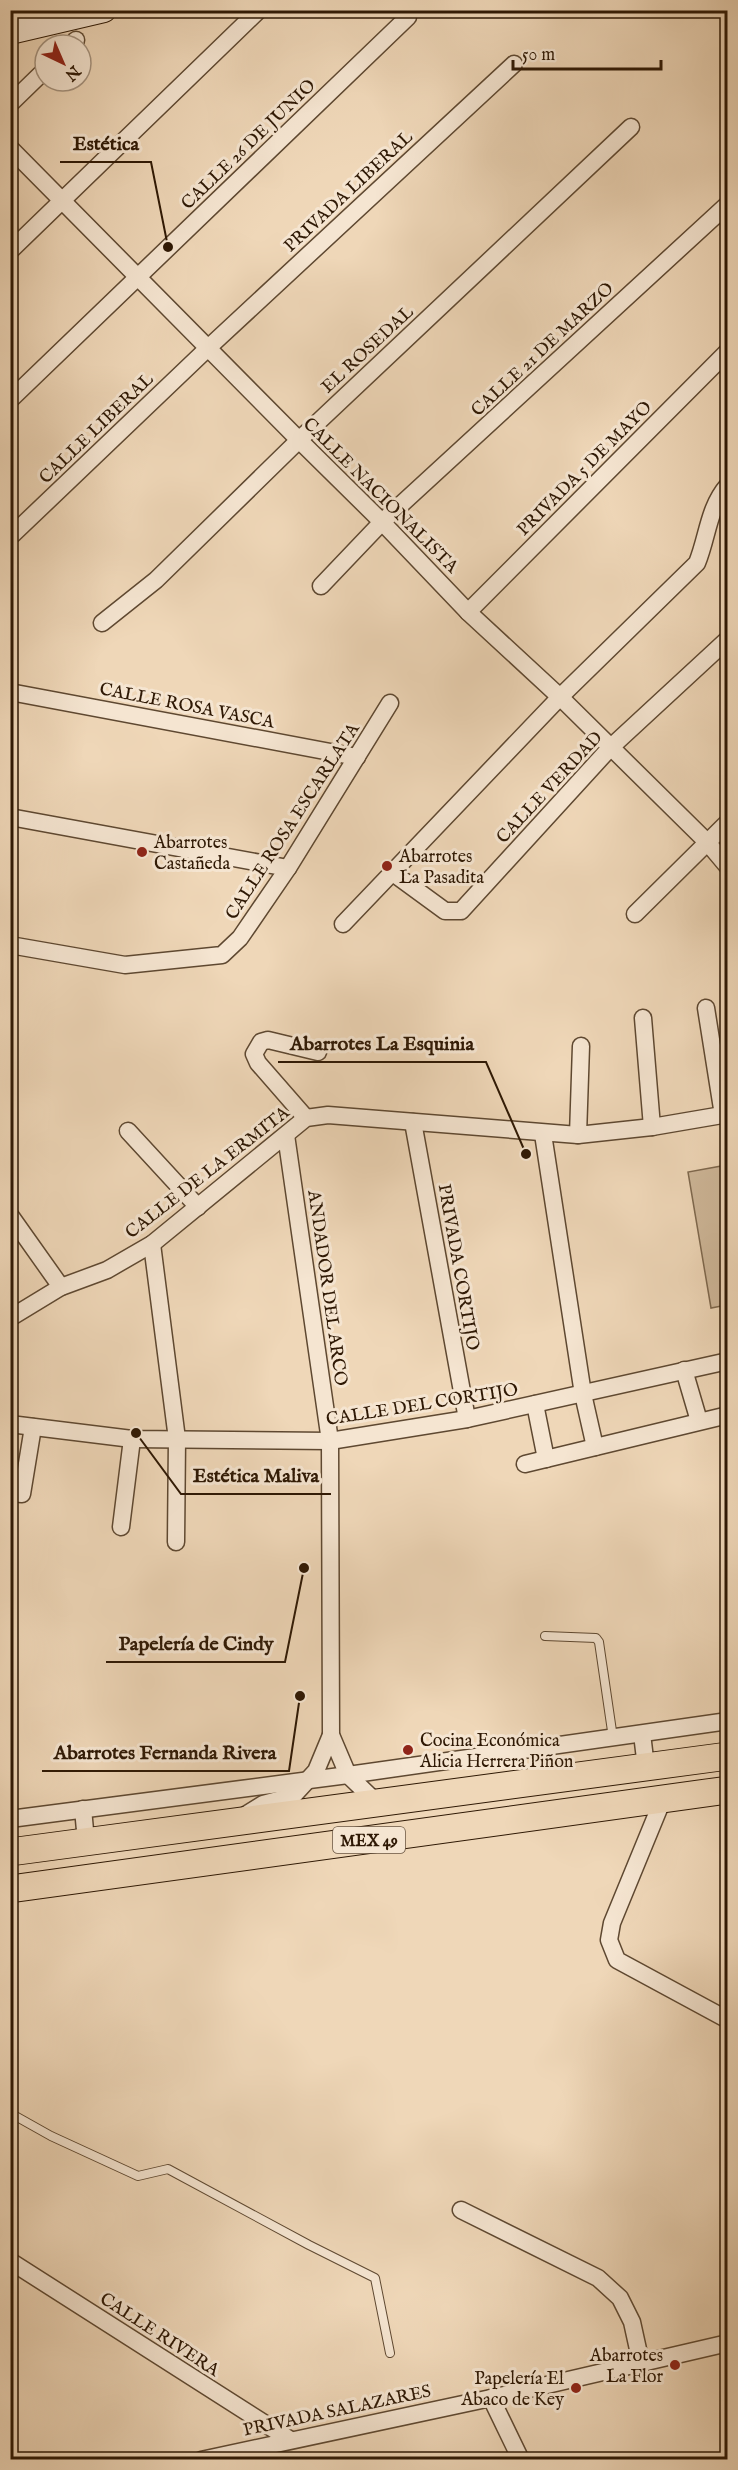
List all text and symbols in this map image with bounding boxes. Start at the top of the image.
north arrow [33,33,93,93]
scale bar [513,33,662,71]
text: 50 m [522,44,555,67]
text: N [60,60,85,84]
street label: CALLE 26 DE JUNIO [177,75,321,215]
callout: Estética [60,124,151,162]
street label: PRIVADA LIBERAL [280,126,419,258]
text: Estética [73,132,140,157]
street label: CALLE 21 DE MARZO [467,278,619,422]
street label: EL ROSEDAL [317,301,419,399]
street label: CALLE LIBERAL [35,368,159,490]
street label: PRIVADA 5 DE MAYO [513,397,658,542]
street label: CALLE NACIONALISTA [297,413,463,579]
street label: CALLE ROSA VASCA [97,678,277,735]
street label: CALLE ROSA ESCARLATA [221,718,366,925]
street label: CALLE VERDAD [492,727,608,849]
place label: Abarrotes Castañeda [153,832,230,876]
marker: Abarrotes Castañeda [135,845,149,859]
place label: Abarrotes La Pasadita [398,846,484,890]
marker: Abarrotes La Pasadita [380,859,394,873]
callout: Abarrotes La Esquinia [278,1024,486,1062]
text: Abarrotes La Esquinia [289,1032,474,1057]
street label: CALLE DE LA ERMITA [121,1101,295,1244]
street label: PRIVADA CORTIJO [432,1182,484,1352]
street label: ANDADOR DEL ARCO [301,1188,352,1388]
street label: CALLE DEL CORTIJO [325,1379,520,1432]
callout: Estética Maliva [181,1456,331,1494]
text: Estética Maliva [193,1464,319,1489]
callout: Papelería de Cindy [106,1624,285,1662]
text: Papelería de Cindy [118,1632,275,1657]
place label: Cocina Económica Alicia Herrera Piñon [419,1730,574,1774]
callout: Abarrotes Fernanda Rivera [42,1733,289,1771]
text: Abarrotes Fernanda Rivera [53,1741,277,1766]
marker: Cocina Económica Alicia Herrera Piñon [401,1743,415,1757]
road number: MEX 49 [333,1827,405,1853]
street label: CALLE RIVERA [95,2288,224,2383]
place label: Abarrotes La Flor [589,2345,663,2389]
marker: Abarrotes La Flor [668,2358,682,2372]
place label: Papelería El Abaco de Key [460,2368,564,2412]
street label: PRIVADA SALAZARES [241,2380,433,2443]
marker: Papelería El Abaco de Key [569,2381,583,2395]

